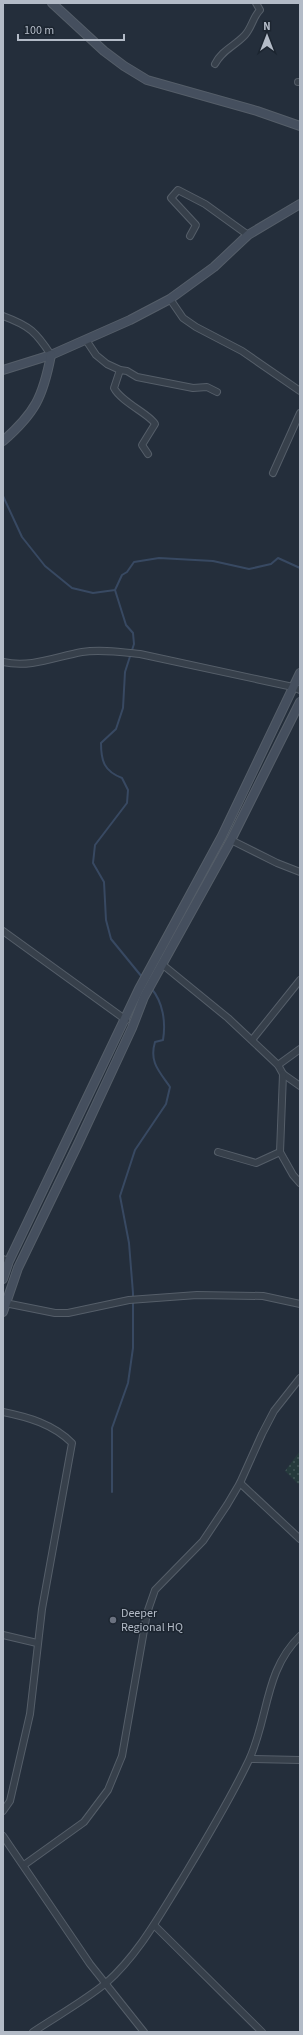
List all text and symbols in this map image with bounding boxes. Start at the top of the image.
scale bar [18,16,124,42]
north arrow [247,16,287,56]
text: N [263,19,271,34]
text: 100 m [24,22,54,39]
place label: Deeper Regional HQ [121,1605,183,1636]
marker: Deeper Regional HQ [108,1615,118,1625]

